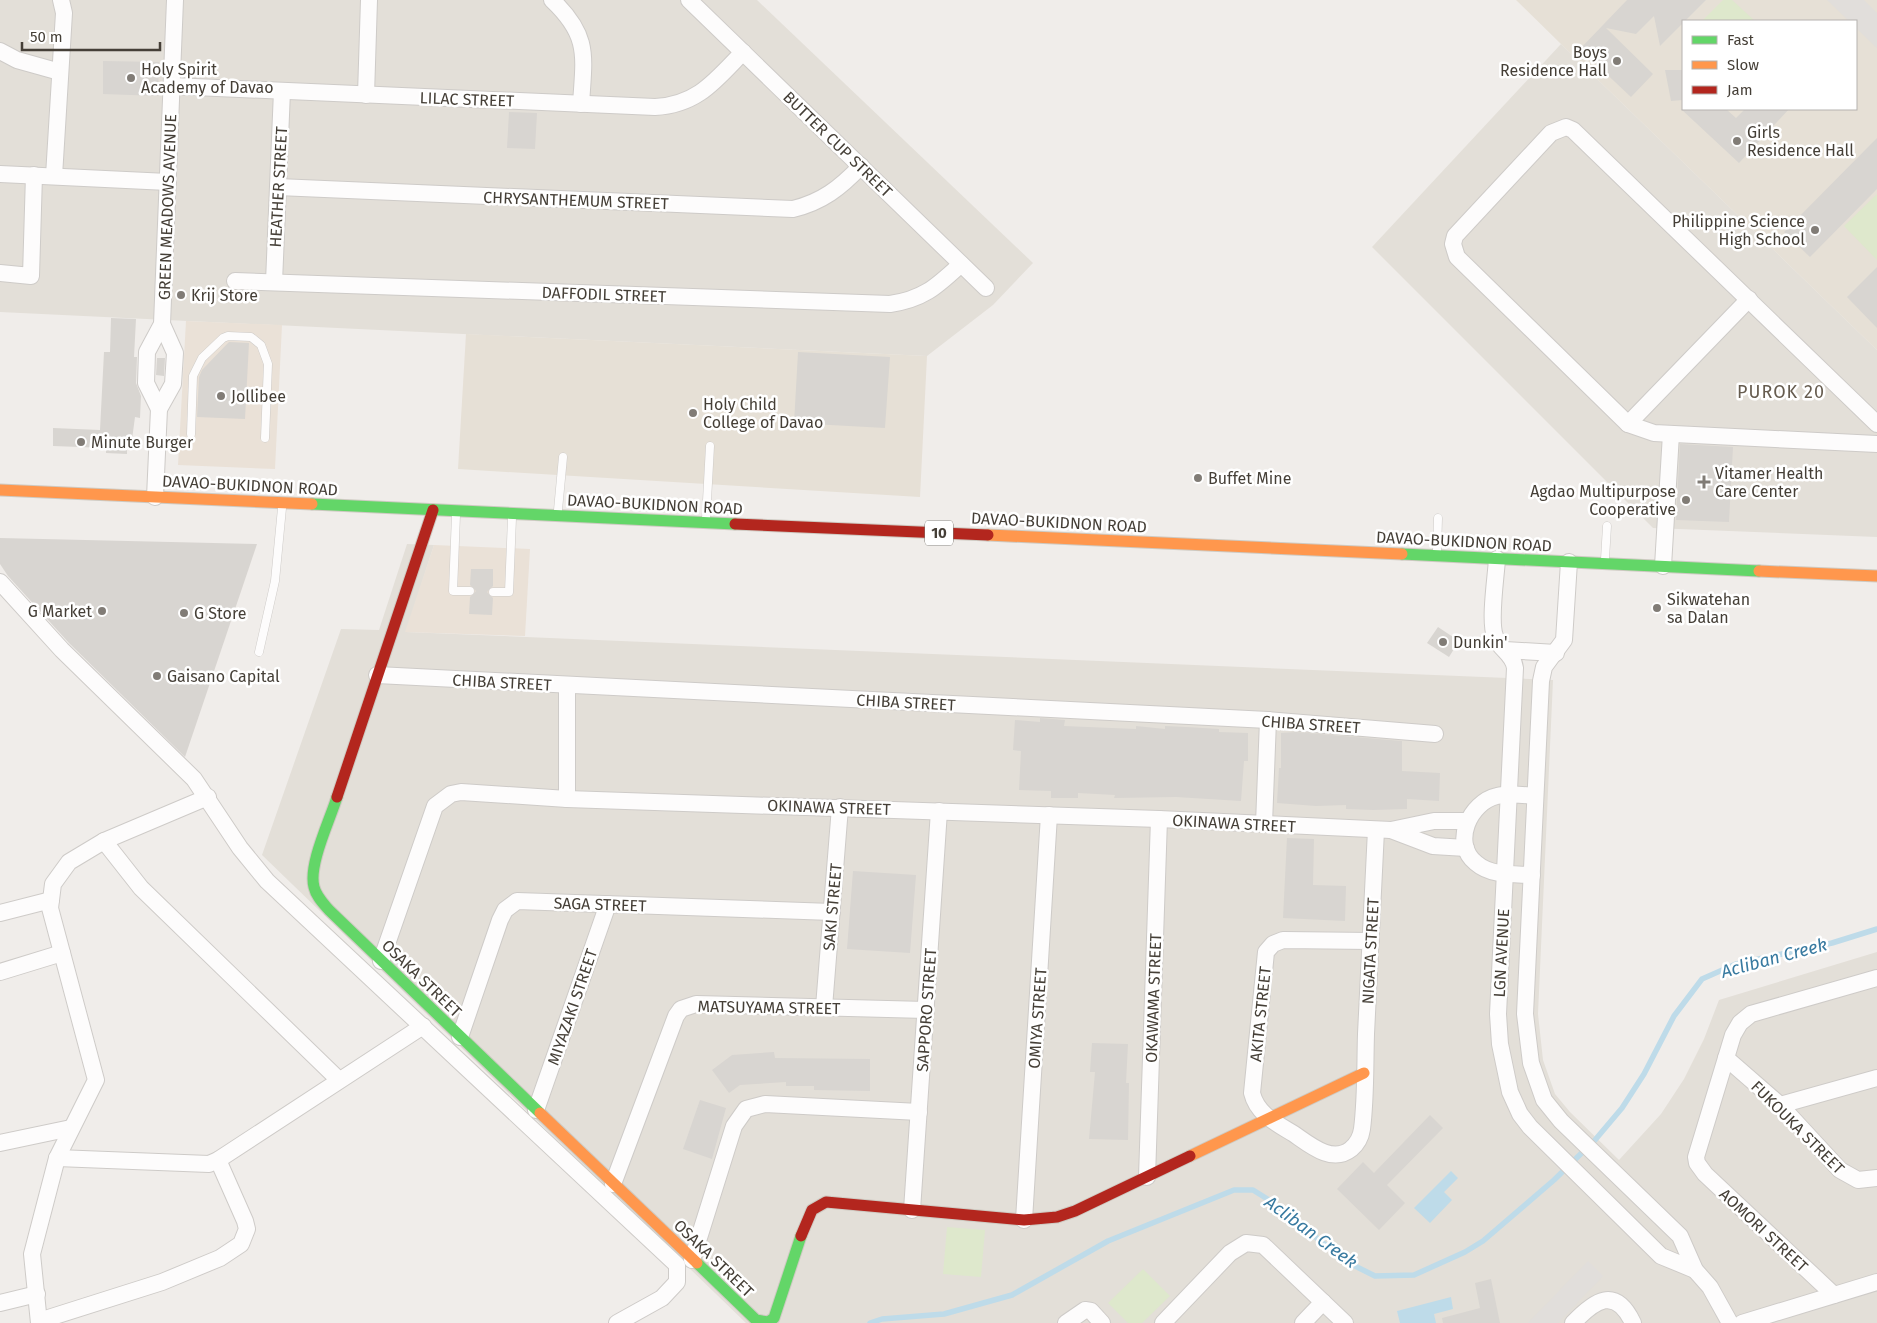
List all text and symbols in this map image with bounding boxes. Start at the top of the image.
scale bar [22,20,160,52]
legend [1682,20,1857,110]
text: 50 m [30,28,63,46]
text: Fast [1727,31,1754,49]
place label: Boys Residence Hall [1500,43,1607,80]
marker: Boys Residence Hall [1611,55,1623,67]
text: Slow [1727,56,1759,74]
place label: Holy Spirit Academy of Davao [141,60,274,97]
marker: Holy Spirit Academy of Davao [125,72,137,84]
text: Jam [1727,81,1753,99]
street label: LILAC STREET [419,88,515,111]
street label: BUTTER CUP STREET [779,88,897,202]
street label: GREEN MEADOWS AVENUE [155,114,180,300]
place label: Girls Residence Hall [1747,123,1854,160]
street label: HEATHER STREET [266,125,291,248]
marker: Girls Residence Hall [1731,135,1743,147]
street label: CHRYSANTHEMUM STREET [483,188,670,213]
place label: Philippine Science High School [1672,212,1805,249]
marker: Philippine Science High School [1809,224,1821,236]
street label: DAFFODIL STREET [541,283,667,306]
place label: Krij Store [191,286,258,305]
marker: Krij Store [175,289,187,301]
district label: PUROK 20 [1737,381,1825,403]
place label: Jollibee [231,387,286,406]
marker: Jollibee [215,390,227,402]
place label: Holy Child College of Davao [703,395,823,432]
marker: Holy Child College of Davao [687,407,699,419]
place label: Minute Burger [91,433,194,452]
marker: Minute Burger [75,436,87,448]
place label: Vitamer Health Care Center [1715,464,1823,501]
place label: Buffet Mine [1208,469,1291,488]
street label: DAVAO-BUKIDNON ROAD [162,471,338,500]
marker: Buffet Mine [1192,472,1204,484]
marker: Vitamer Health Care Center [1697,475,1711,489]
place label: Agdao Multipurpose Cooperative [1530,482,1676,519]
street label: DAVAO-BUKIDNON ROAD [567,490,743,519]
marker: Agdao Multipurpose Cooperative [1680,494,1692,506]
street label: DAVAO-BUKIDNON ROAD [971,508,1147,537]
road number: 10 [925,520,953,546]
street label: DAVAO-BUKIDNON ROAD [1376,527,1552,556]
place label: Sikwatehan sa Dalan [1667,590,1750,627]
place label: G Market [28,602,92,621]
marker: Sikwatehan sa Dalan [1651,602,1663,614]
place label: G Store [194,604,246,623]
marker: G Market [96,605,108,617]
marker: G Store [178,607,190,619]
place label: Dunkin' [1453,633,1507,652]
marker: Dunkin' [1437,636,1449,648]
place label: Gaisano Capital [167,667,280,686]
marker: Gaisano Capital [151,670,163,682]
street label: CHIBA STREET [452,670,553,695]
street label: CHIBA STREET [856,690,957,715]
street label: CHIBA STREET [1261,712,1362,737]
street label: OKINAWA STREET [767,796,892,819]
street label: OKINAWA STREET [1172,811,1297,836]
street label: SAKI STREET [819,862,846,952]
street label: SAGA STREET [553,893,647,916]
street label: NIGATA STREET [1358,897,1383,1005]
street label: LGN AVENUE [1490,908,1513,998]
street label: OKAWAMA STREET [1142,932,1165,1063]
water label: Acliban Creek [1718,933,1830,983]
street label: OSAKA STREET [378,936,466,1022]
street label: MIYAZAKI STREET [544,946,602,1068]
street label: SAPPORO STREET [913,947,940,1073]
street label: AKITA STREET [1246,965,1275,1063]
street label: OMIYA STREET [1024,966,1051,1069]
street label: MATSUYAMA STREET [697,997,841,1018]
street label: FUKOUKA STREET [1747,1077,1849,1178]
street label: AOMORI STREET [1716,1185,1812,1277]
water label: Acliban Creek [1260,1190,1362,1273]
street label: OSAKA STREET [670,1216,758,1302]

